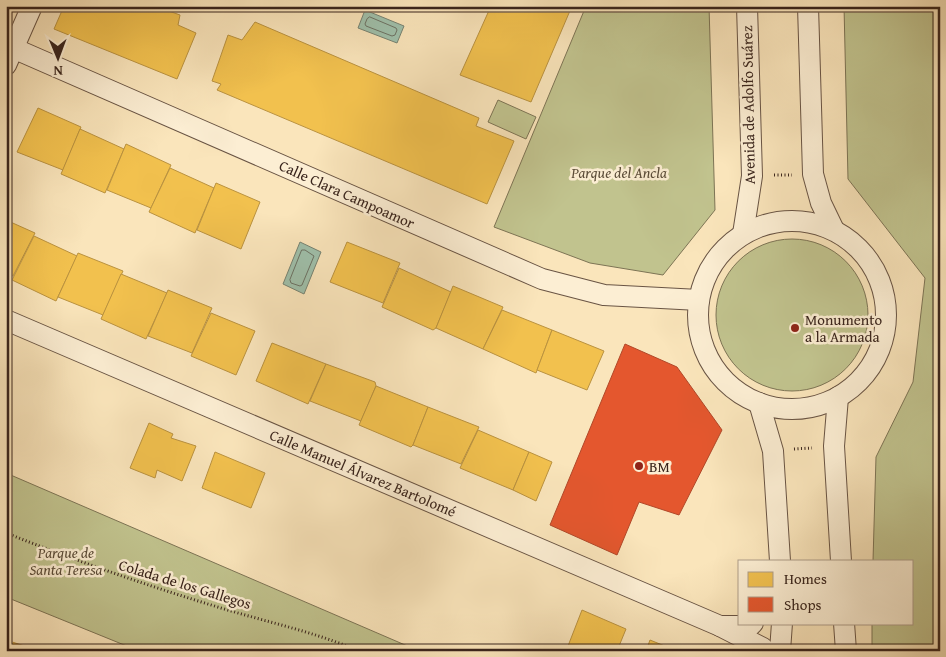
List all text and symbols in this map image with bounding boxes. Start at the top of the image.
street label: Avenida de Adolfo Suárez [736,25,760,185]
north arrow [32,32,82,82]
text: N [53,61,63,81]
street label: Calle Clara Campoamor [276,155,418,233]
park label: Parque del Ancla [570,162,667,183]
place label: Monumento a la Armada [805,309,882,347]
marker: Monumento a la Armada [789,322,801,334]
street label: Calle Manuel Álvarez Bartolomé [266,424,460,522]
place label: BM [649,456,670,477]
marker: BM [633,460,645,472]
park label: Parque de Santa Teresa [30,542,103,580]
street label: Colada de los Gallegos [116,554,254,614]
legend [738,560,914,624]
text: Homes [784,568,827,589]
text: Shops [784,594,821,615]

